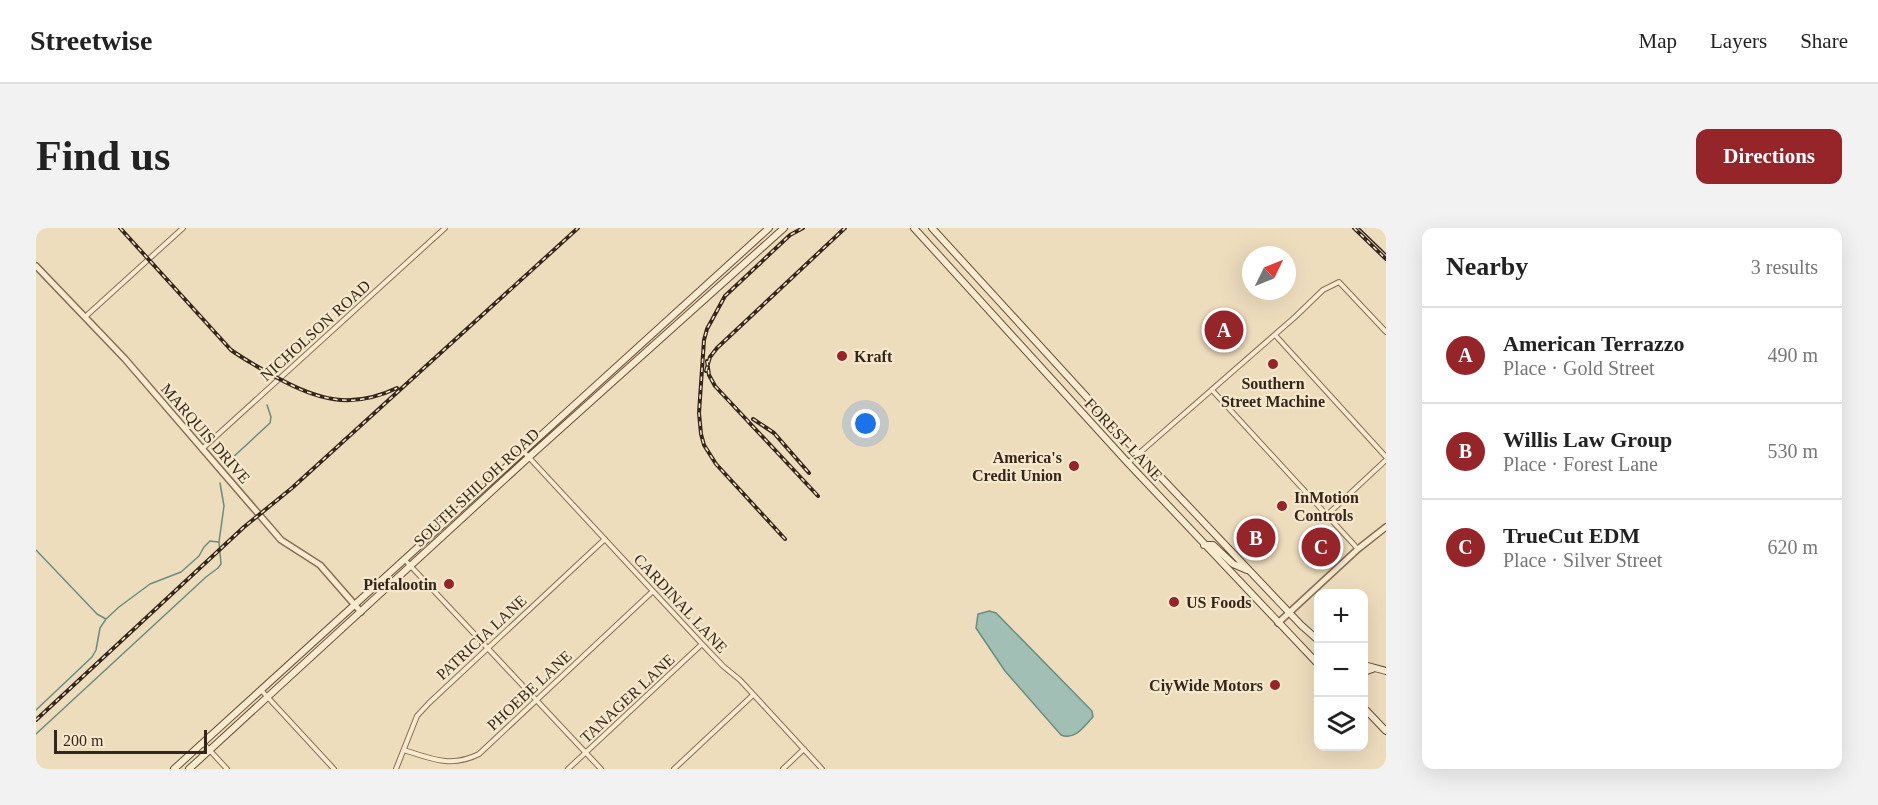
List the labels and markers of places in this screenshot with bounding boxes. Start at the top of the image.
pin: A [1204,308,1244,352]
place label: Kraft [854,348,893,365]
marker: Kraft [835,349,849,363]
marker: Southern Street Machine [1266,357,1280,371]
place label: Southern Street Machine [1221,375,1325,410]
place label: America's Credit Union [972,449,1062,484]
marker: America's Credit Union [1067,459,1081,473]
place label: InMotion Controls [1294,489,1359,524]
marker: InMotion Controls [1275,499,1289,513]
pin: B [1236,516,1276,560]
pin: C [1302,524,1340,570]
place label: Piefalootin [363,576,437,593]
marker: Piefalootin [442,577,456,591]
place label: US Foods [1186,594,1251,611]
marker: US Foods [1167,595,1181,609]
place label: CiyWide Motors [1149,677,1263,695]
marker: CiyWide Motors [1268,678,1282,692]

